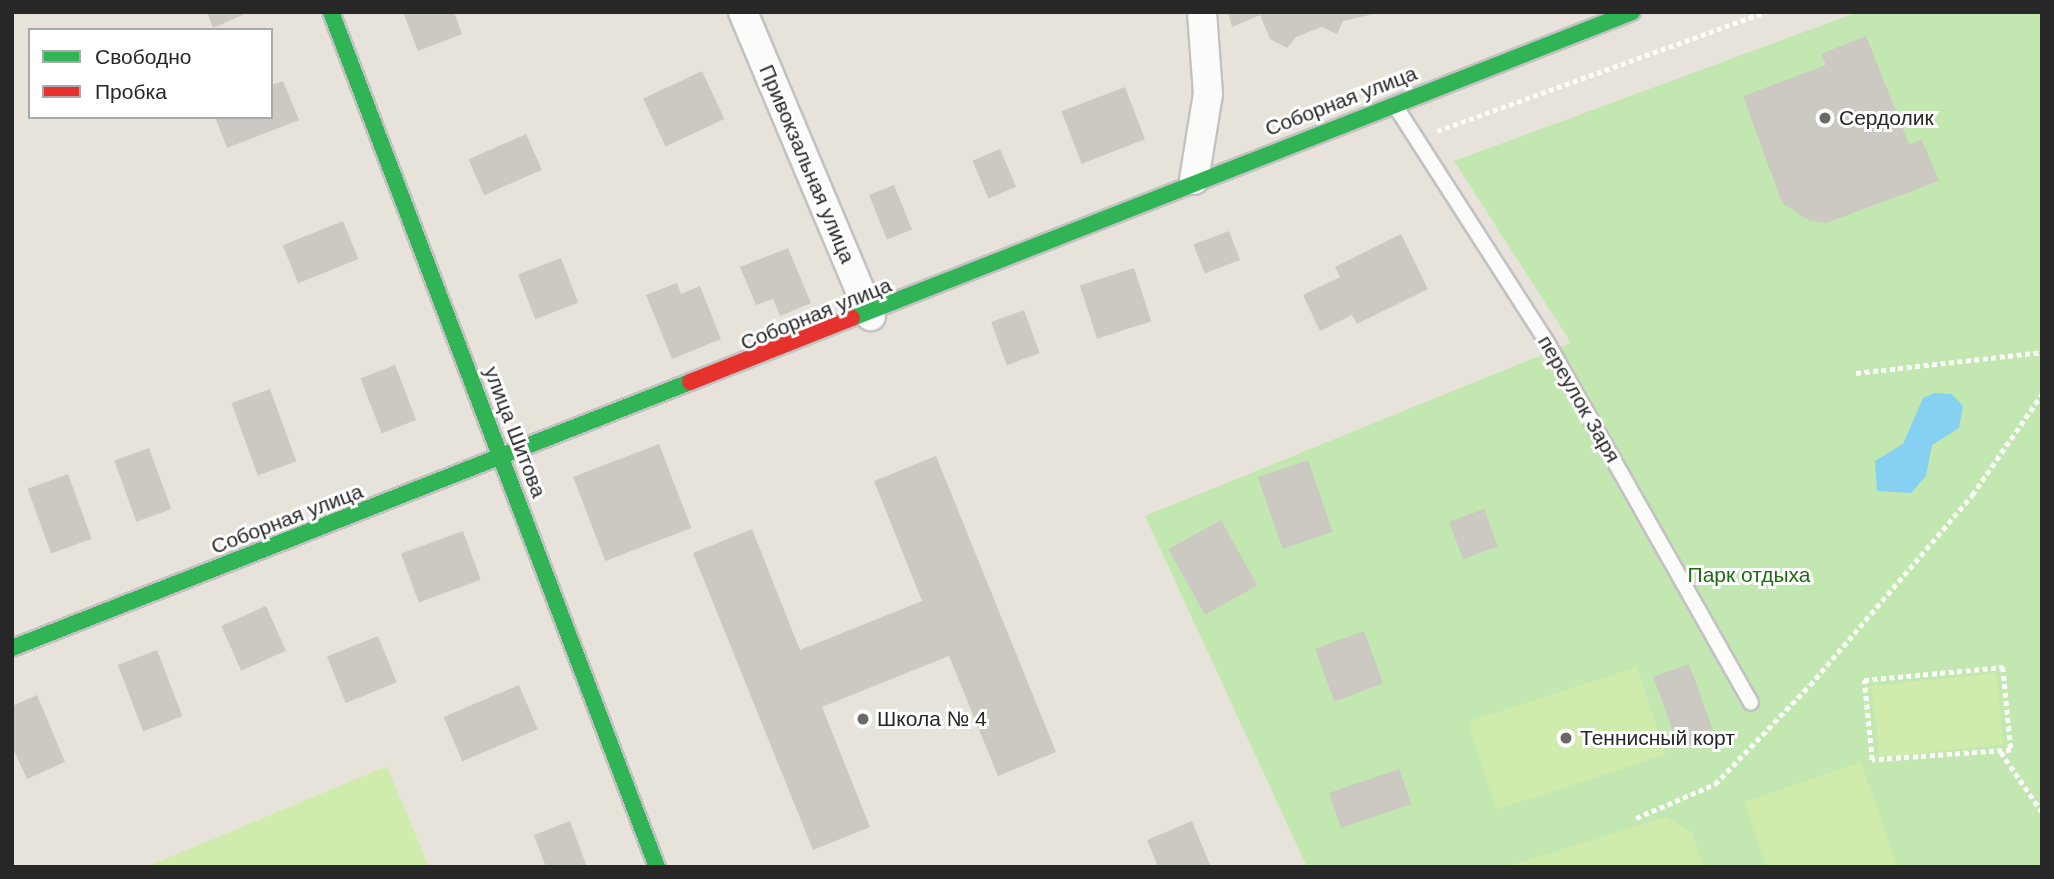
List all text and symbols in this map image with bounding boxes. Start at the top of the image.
legend [28,28,273,119]
text: Свободно [95,45,192,68]
street label: Соборная улица [1262,60,1420,142]
street label: Привокзальная улица [754,61,860,267]
text: Пробка [95,80,167,103]
place label: Сердолик [1839,105,1934,131]
marker: Сердолик [1817,110,1833,126]
street label: Соборная улица [737,272,895,356]
street label: переулок Заря [1532,331,1626,467]
street label: улица Шитова [478,363,552,501]
street label: Соборная улица [208,478,366,560]
park label: Парк отдыха [1688,562,1810,588]
place label: Школа № 4 [877,706,987,732]
marker: Школа № 4 [855,711,871,727]
place label: Теннисный корт [1580,725,1735,751]
marker: Теннисный корт [1558,730,1574,746]

